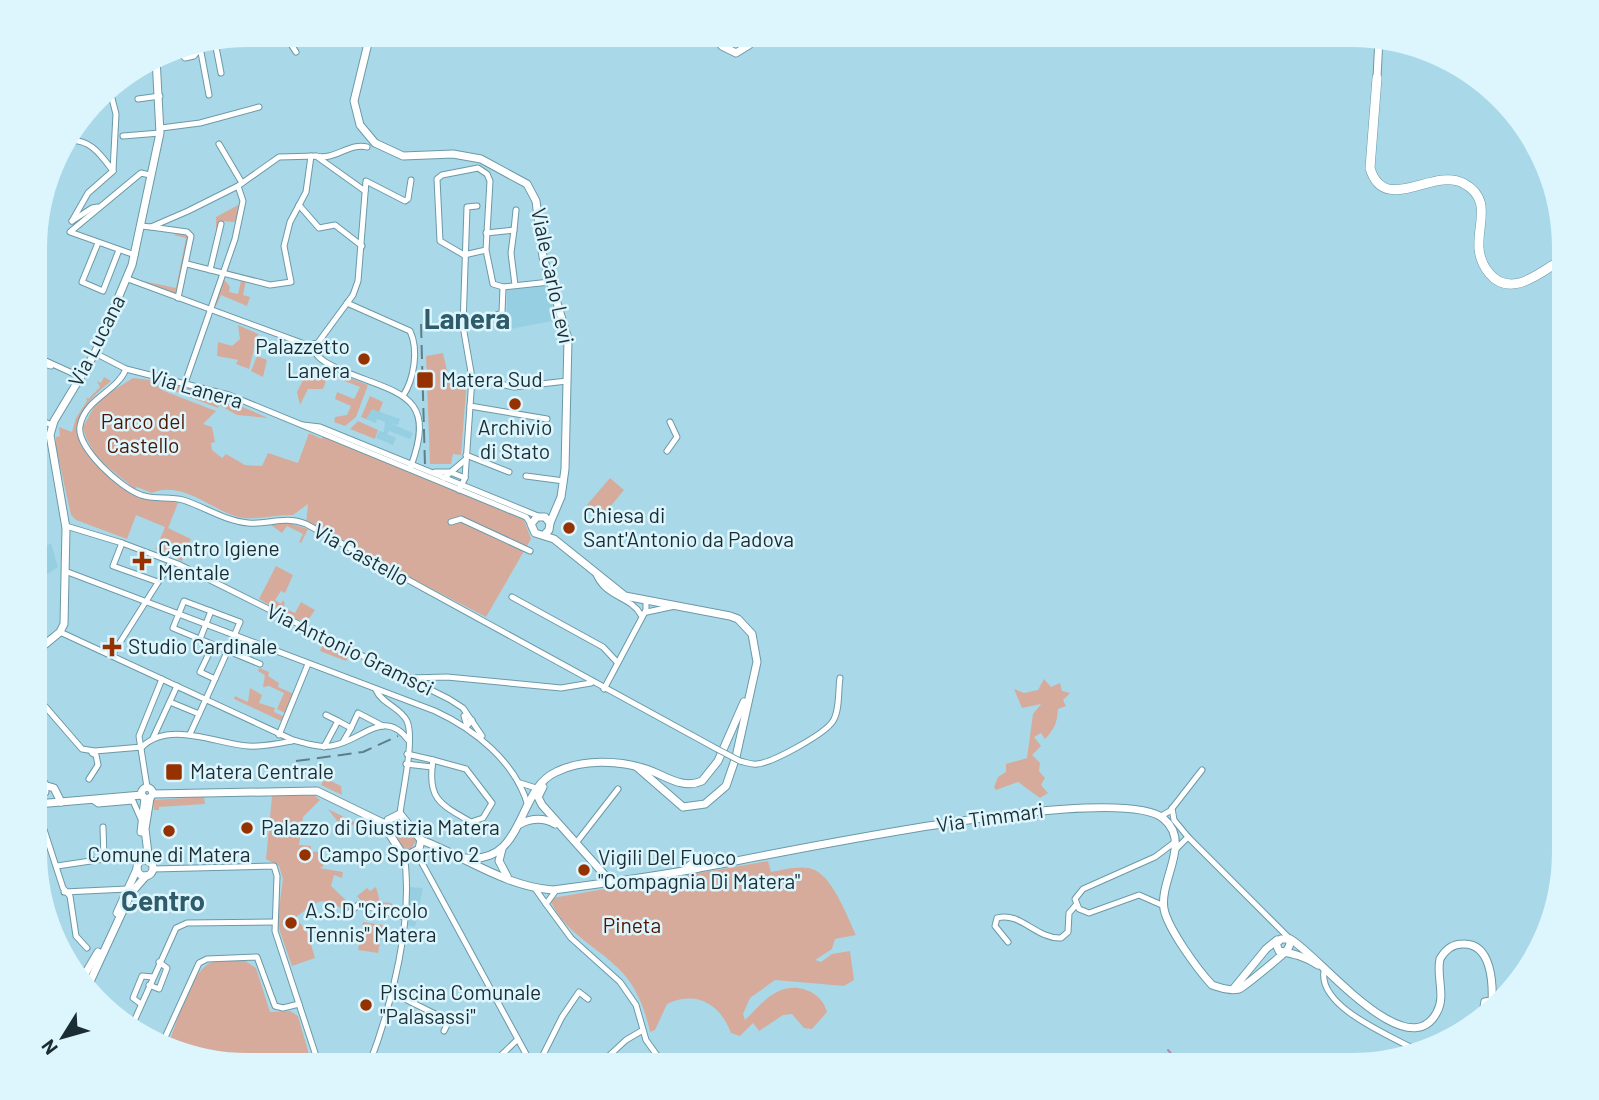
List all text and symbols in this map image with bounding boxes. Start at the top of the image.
street label: Viale Carlo Levi [527,205,580,346]
street label: Via Lucana [62,290,129,390]
district label: Lanera [424,301,510,335]
place label: Palazzetto Lanera [255,333,350,382]
marker: Palazzetto Lanera [356,351,372,367]
street label: Via Lanera [147,362,246,413]
place label: Matera Sud [441,366,543,391]
marker: Matera Sud [415,370,435,390]
marker: Archivio di Stato [507,396,523,412]
park label: Parco del Castello [101,408,185,457]
place label: Archivio di Stato [478,414,552,463]
place label: Chiesa di Sant'Antonio da Padova [583,502,794,551]
street label: Via Castello [309,517,414,590]
marker: Chiesa di Sant'Antonio da Padova [561,520,577,536]
place label: Centro Igiene Mentale [158,535,280,584]
marker: Centro Igiene Mentale [132,551,152,571]
street label: Via Antonio Gramsci [263,597,438,700]
place label: Studio Cardinale [128,633,277,658]
marker: Studio Cardinale [102,637,122,657]
place label: Matera Centrale [190,758,334,783]
marker: Matera Centrale [164,762,184,782]
street label: Via Timmari [935,797,1045,836]
place label: Palazzo di Giustizia Matera [261,814,500,839]
marker: Palazzo di Giustizia Matera [239,820,255,836]
marker: Comune di Matera [161,823,177,839]
place label: Comune di Matera [88,841,250,866]
place label: Campo Sportivo 2 [319,841,479,866]
place label: Vigili Del Fuoco "Compagnia Di Matera" [598,844,800,893]
marker: Campo Sportivo 2 [297,847,313,863]
marker: Vigili Del Fuoco "Compagnia Di Matera" [576,862,592,878]
district label: Centro [121,883,205,917]
place label: A.S.D "Circolo Tennis" Matera [305,897,436,946]
park label: Pineta [603,912,661,937]
marker: A.S.D "Circolo Tennis" Matera [283,915,299,931]
place label: Piscina Comunale "Palasassi" [380,979,541,1028]
marker: Piscina Comunale "Palasassi" [358,997,374,1013]
north arrow [28,1002,98,1072]
text: N [36,1036,62,1060]

